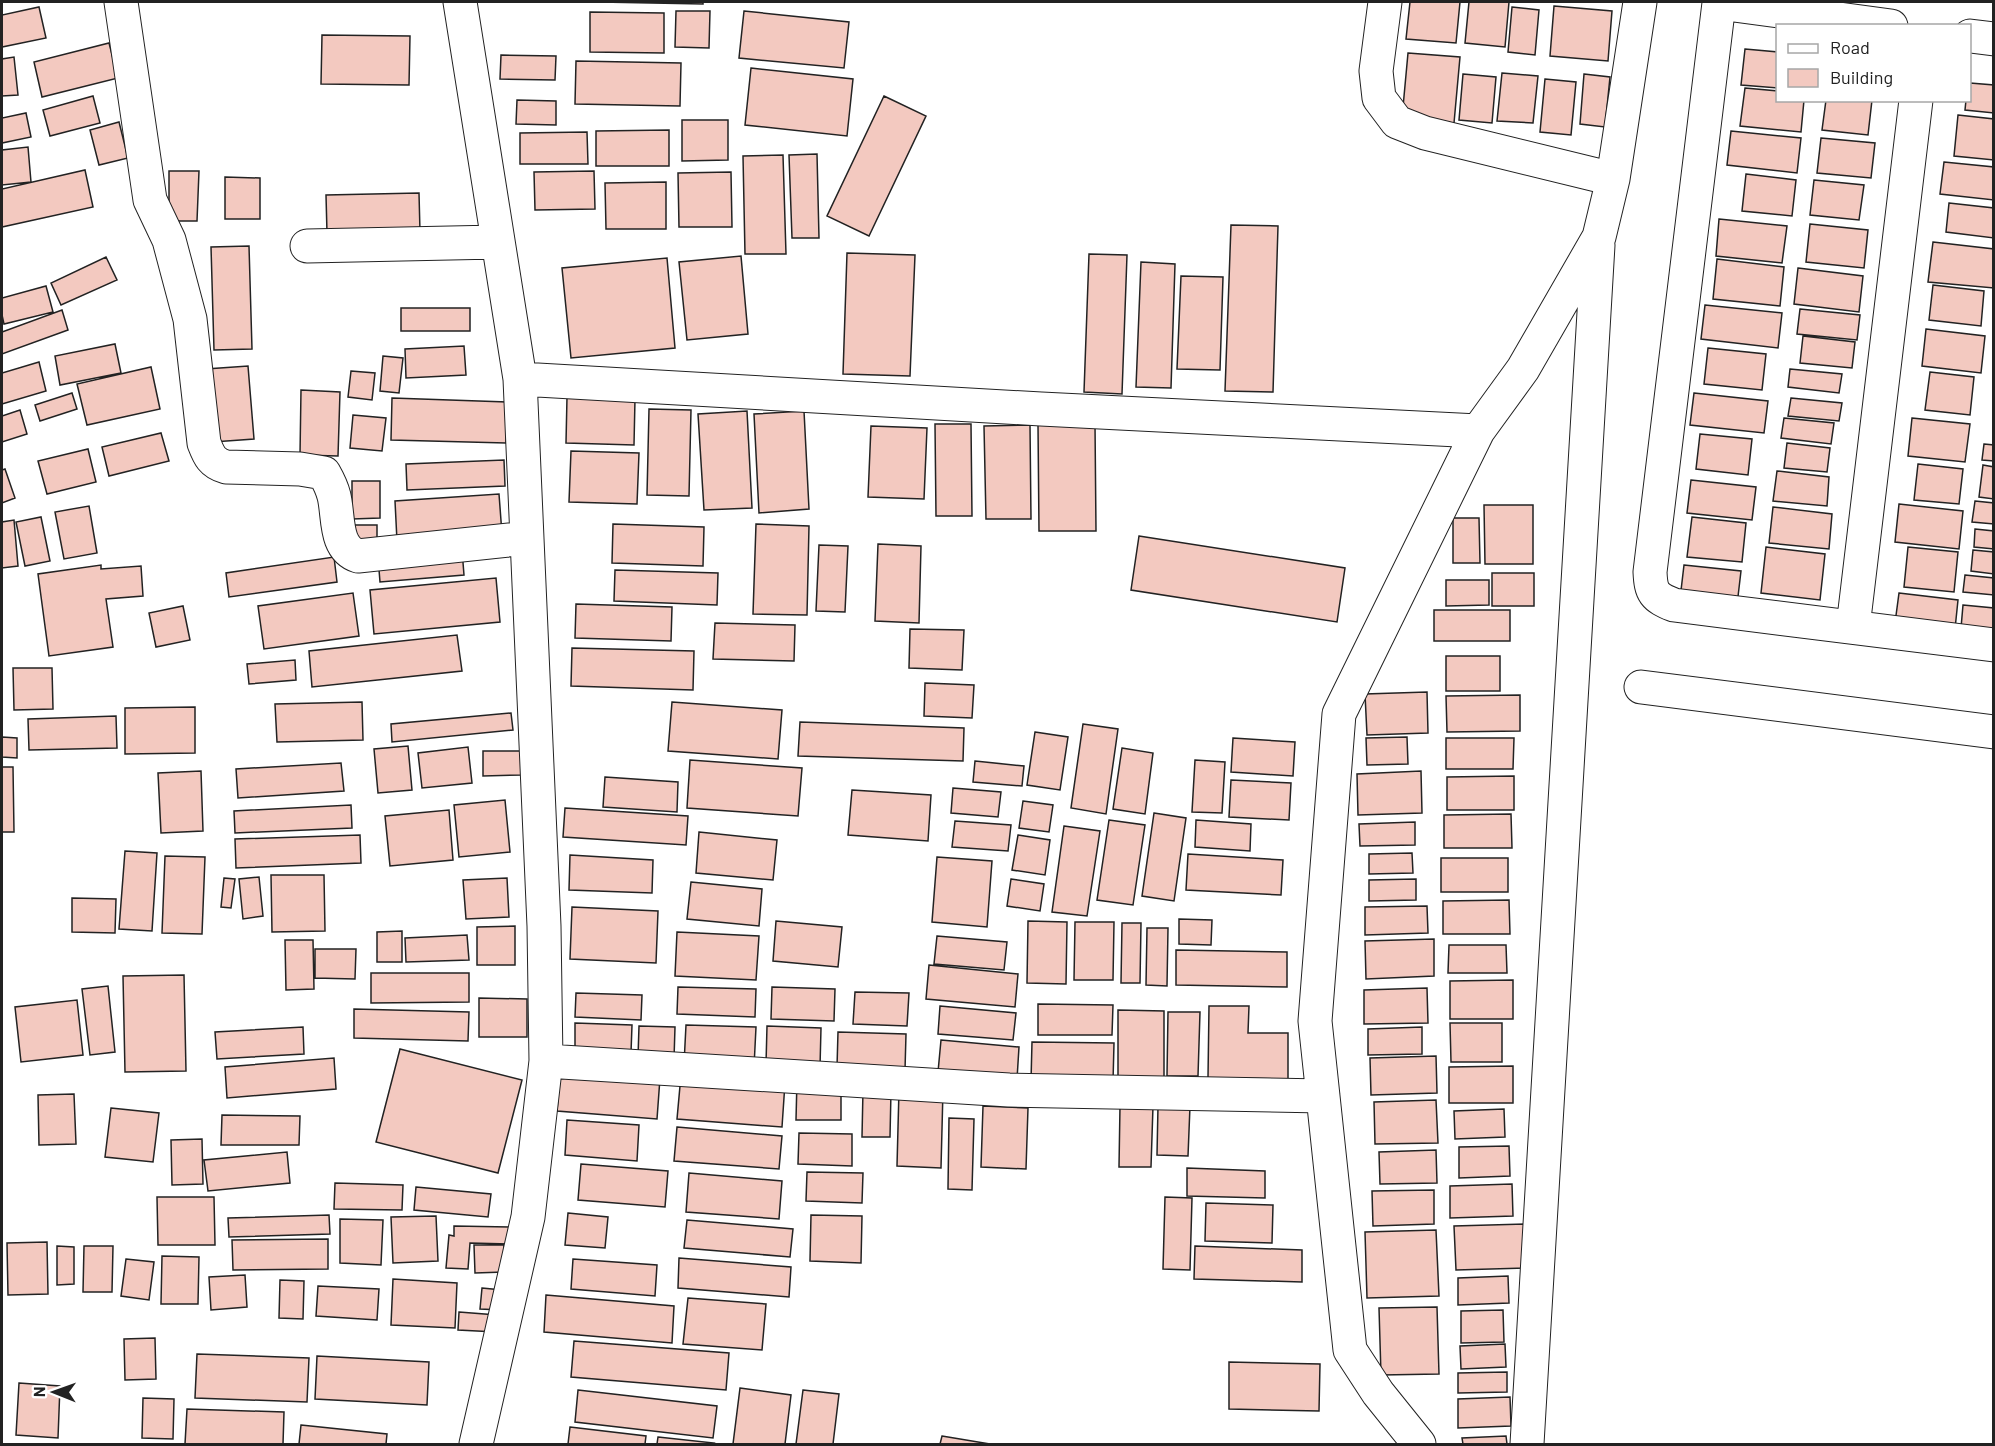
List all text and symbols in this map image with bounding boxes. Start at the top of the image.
legend [1776,24,1971,102]
text: Road [1830,36,1870,58]
text: Building [1830,66,1893,88]
north arrow [24,1362,84,1422]
text: N [29,1386,48,1397]

